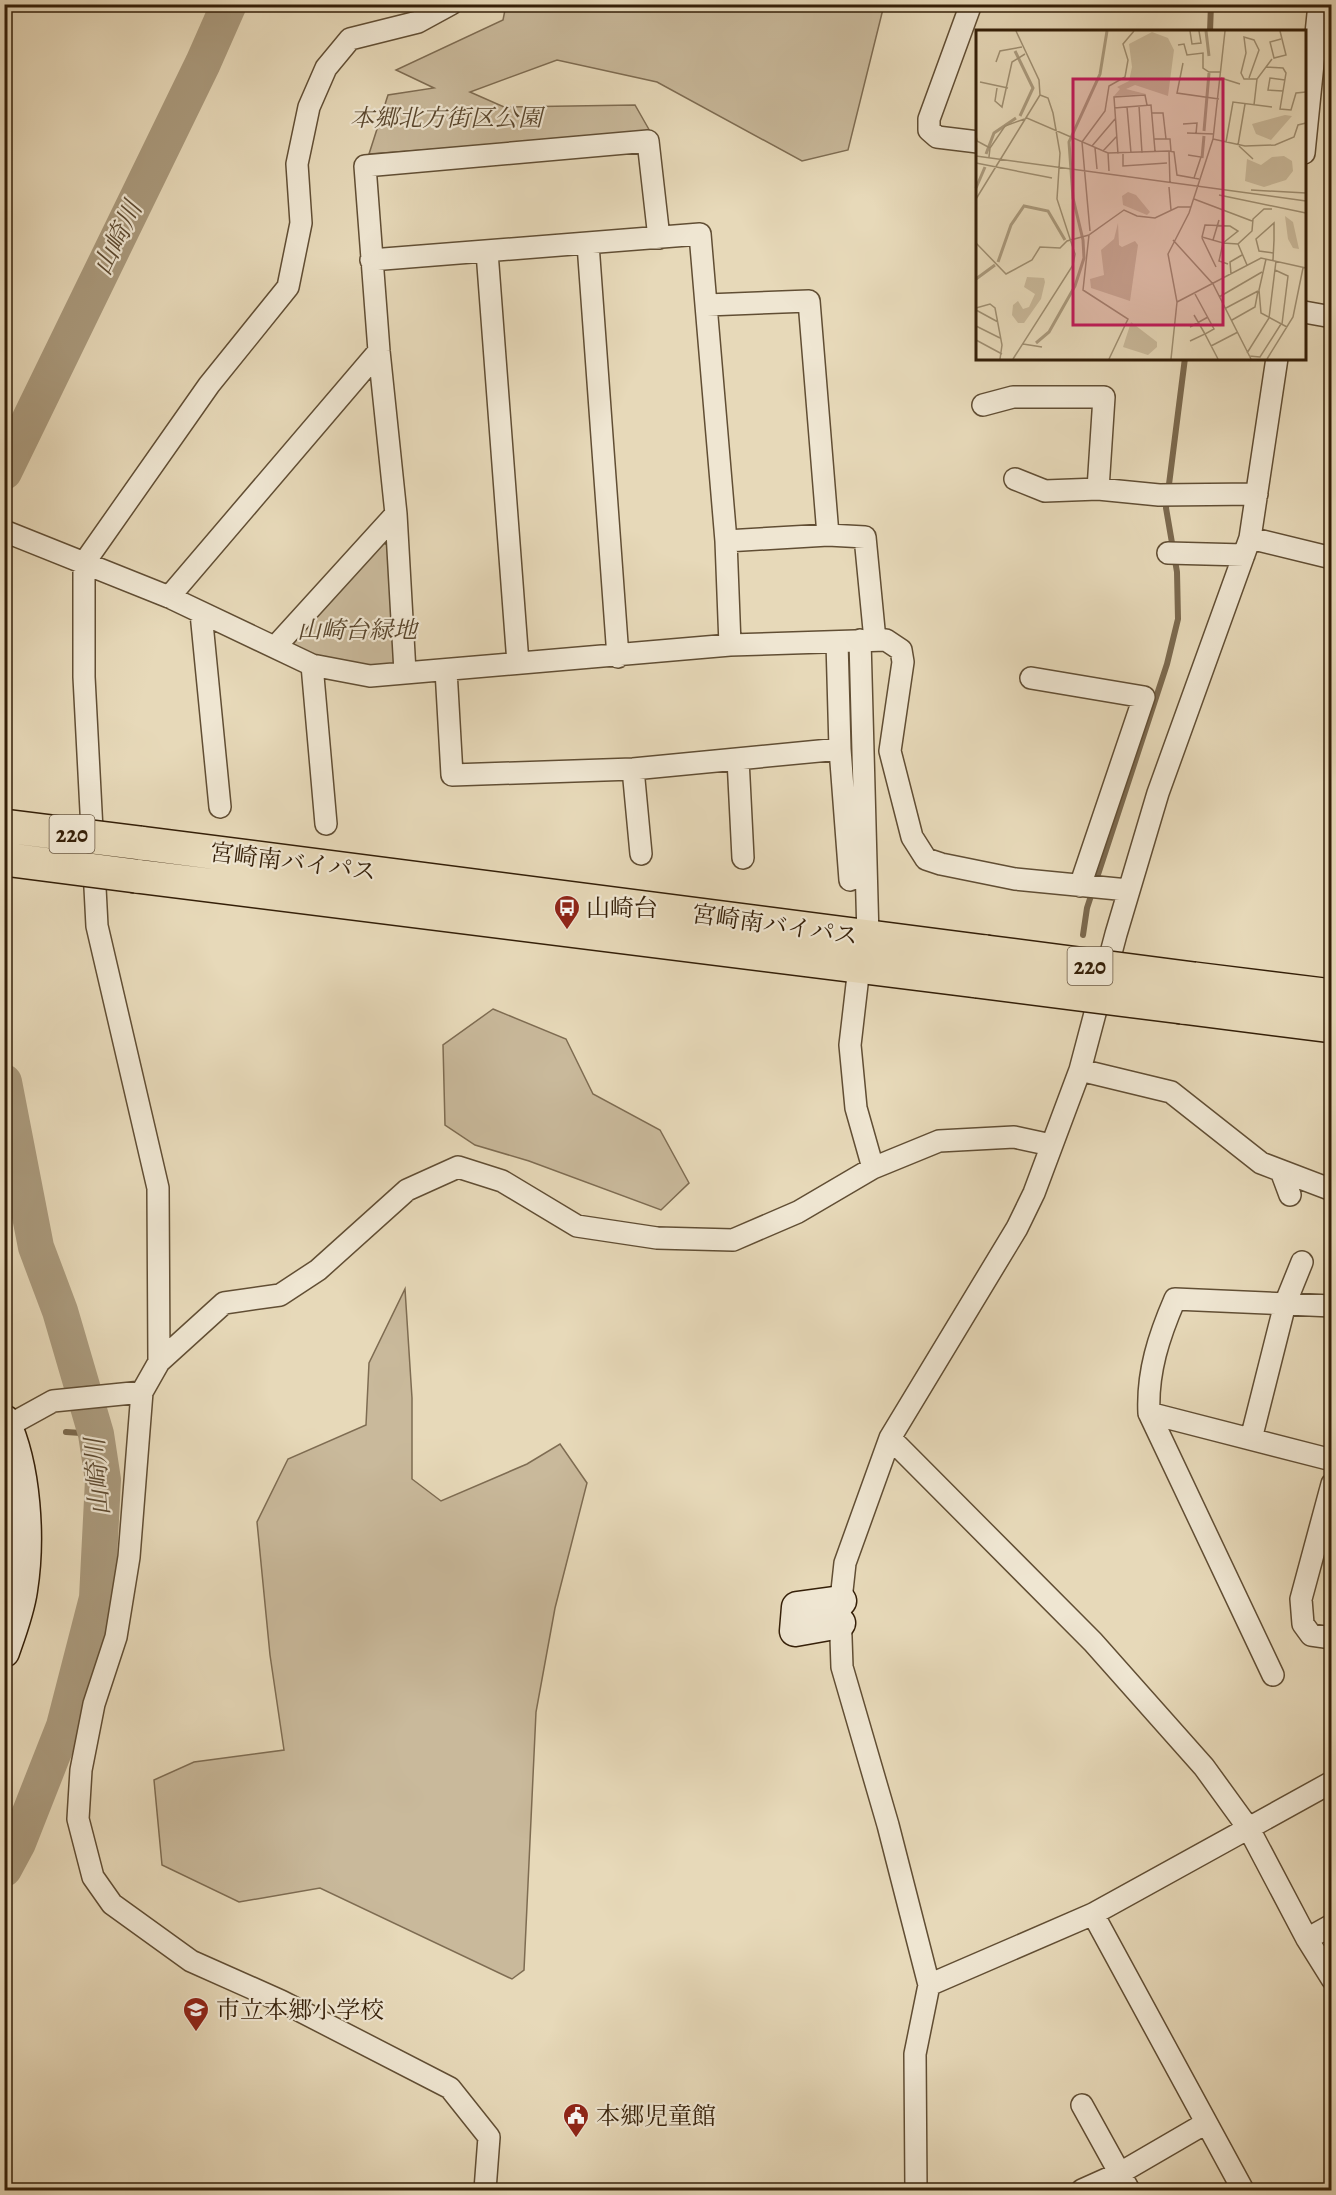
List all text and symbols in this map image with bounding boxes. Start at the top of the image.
inset map [976,30,1306,360]
park label: 本郷北方街区公園 [350,102,546,134]
water label: 山崎川 [85,193,152,281]
park label: 山崎台緑地 [297,614,420,646]
road number: 220 [50,815,94,853]
street label: 宮崎南バイパス [208,836,378,888]
place label: 山崎台 [586,892,658,924]
bus stop icon: 山崎台 [552,893,582,931]
street label: 宮崎南バイパス [690,897,860,953]
road number: 220 [1068,947,1112,985]
water label: 山崎川 [77,1434,118,1517]
place label: 市立本郷小学校 [216,1994,384,2026]
school or university icon: 市立本郷小学校 [181,1995,211,2033]
place label: 本郷児童館 [596,2100,716,2132]
public building icon: 本郷児童館 [561,2101,591,2139]

